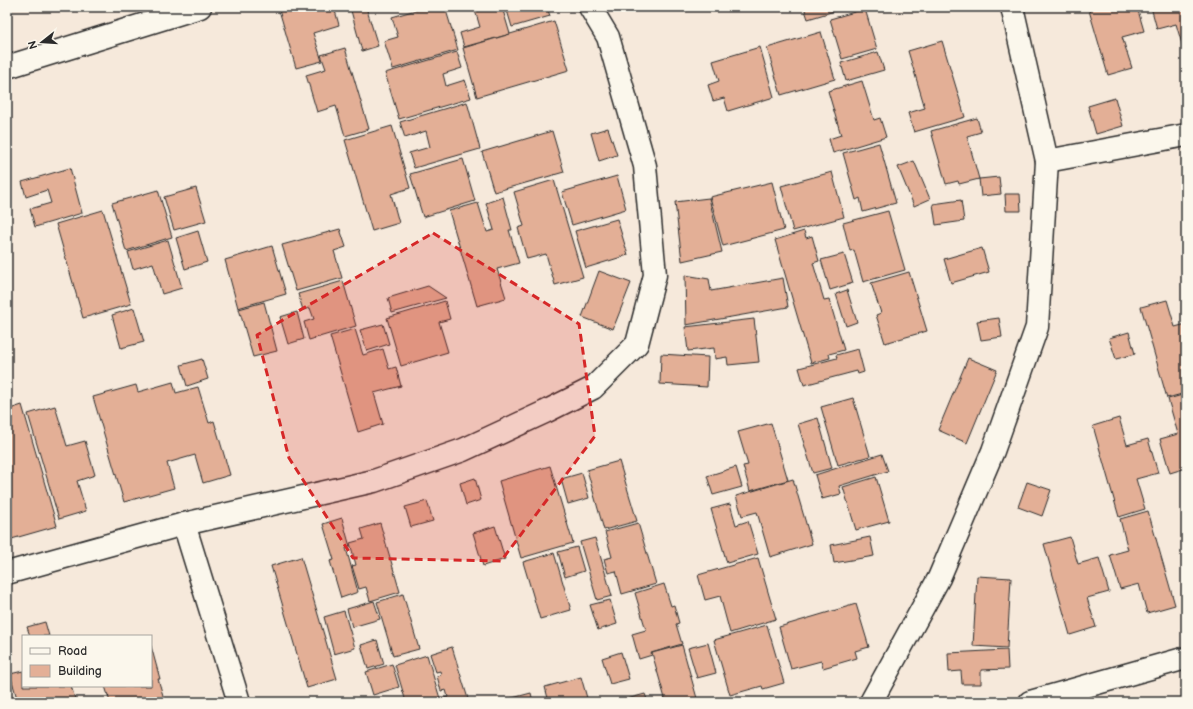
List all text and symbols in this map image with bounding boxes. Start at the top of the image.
north arrow [22,22,62,62]
text: N [25,39,40,51]
legend [22,635,152,687]
text: Road [58,644,87,659]
text: Building [58,664,102,679]

